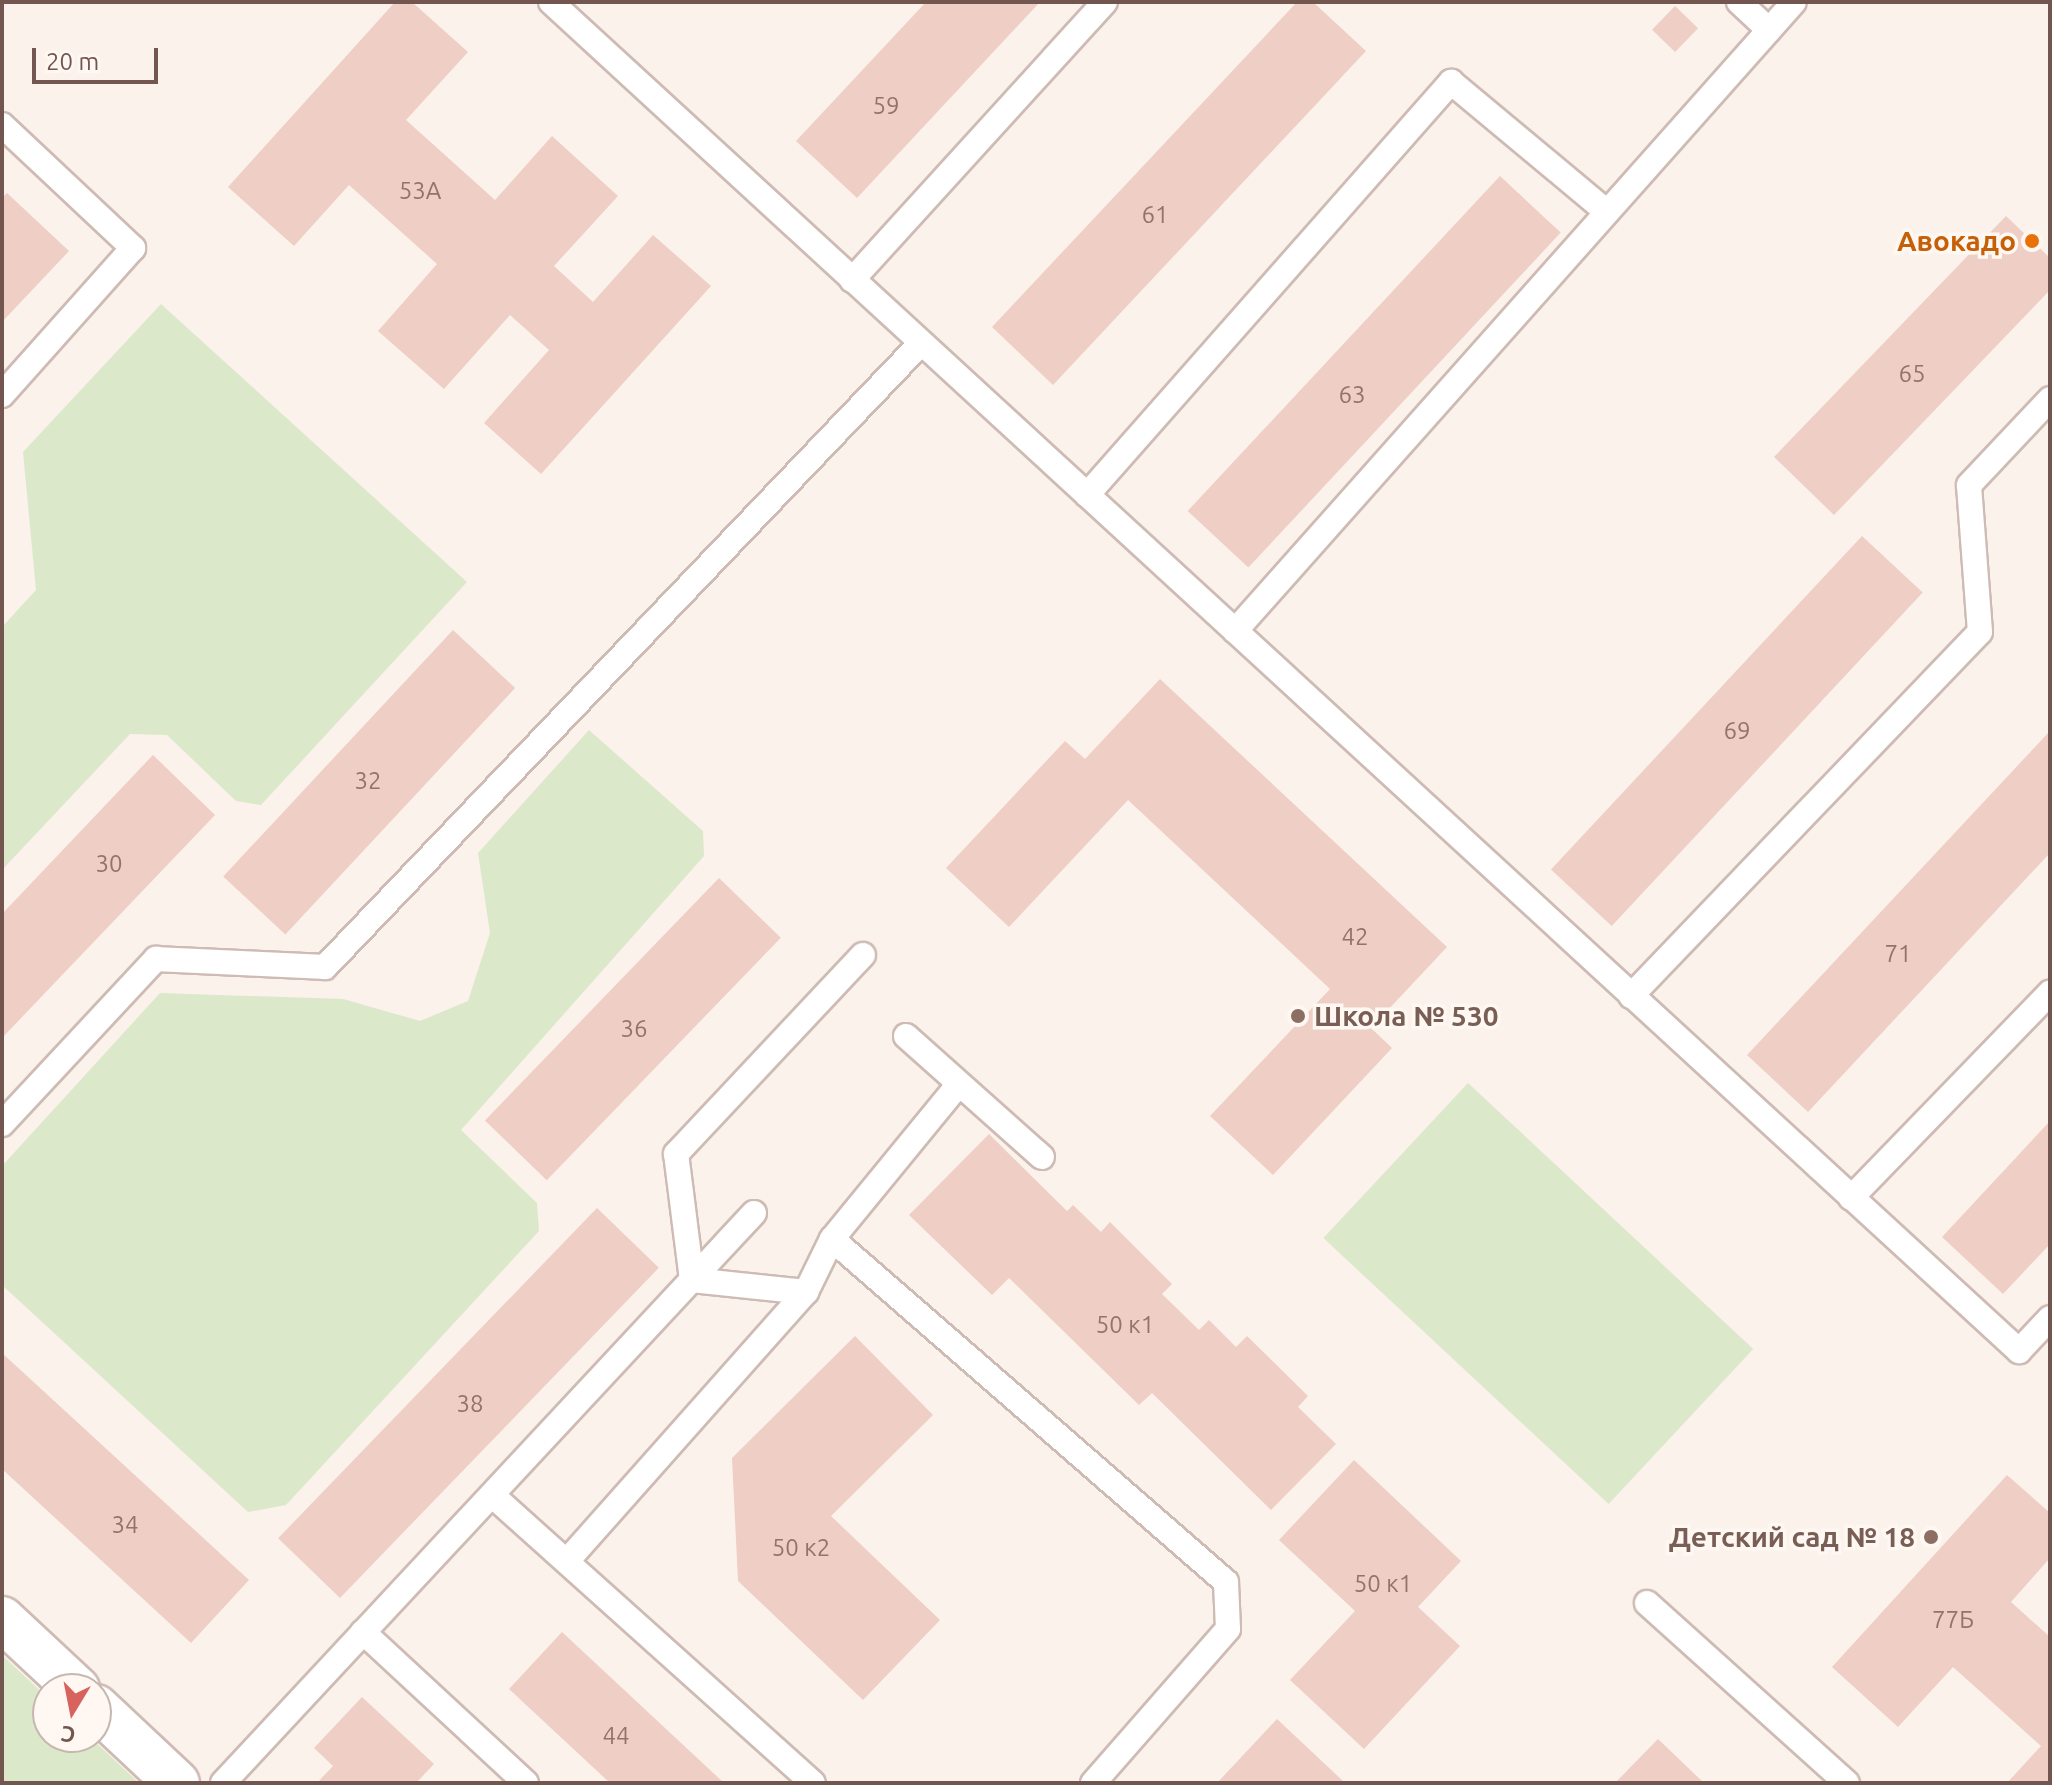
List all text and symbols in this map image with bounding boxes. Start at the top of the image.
scale bar [36,32,162,82]
text: 20 m [46,48,99,75]
house number: 59 [872,92,900,120]
house number: 53А [399,177,441,205]
house number: 61 [1141,201,1169,229]
place label: Авокадо [1897,224,2016,258]
marker: Авокадо [2023,232,2041,250]
house number: 65 [1898,360,1926,388]
house number: 63 [1338,381,1366,409]
house number: 69 [1723,717,1751,745]
house number: 32 [354,767,382,795]
house number: 30 [95,850,123,878]
house number: 42 [1341,923,1369,951]
house number: 71 [1884,940,1912,968]
place label: Школа № 530 [1314,999,1498,1033]
marker: Школа № 530 [1289,1007,1307,1025]
house number: 36 [620,1015,648,1043]
house number: 50 к1 [1096,1311,1154,1339]
house number: 38 [456,1390,484,1418]
house number: 34 [111,1511,139,1539]
place label: Детский сад № 18 [1669,1520,1915,1554]
marker: Детский сад № 18 [1922,1528,1940,1546]
house number: 50 к2 [772,1534,830,1562]
house number: 50 к1 [1354,1570,1412,1598]
house number: 77Б [1932,1606,1974,1634]
north arrow [32,1673,112,1753]
text: С [59,1722,77,1749]
house number: 44 [602,1722,630,1750]

